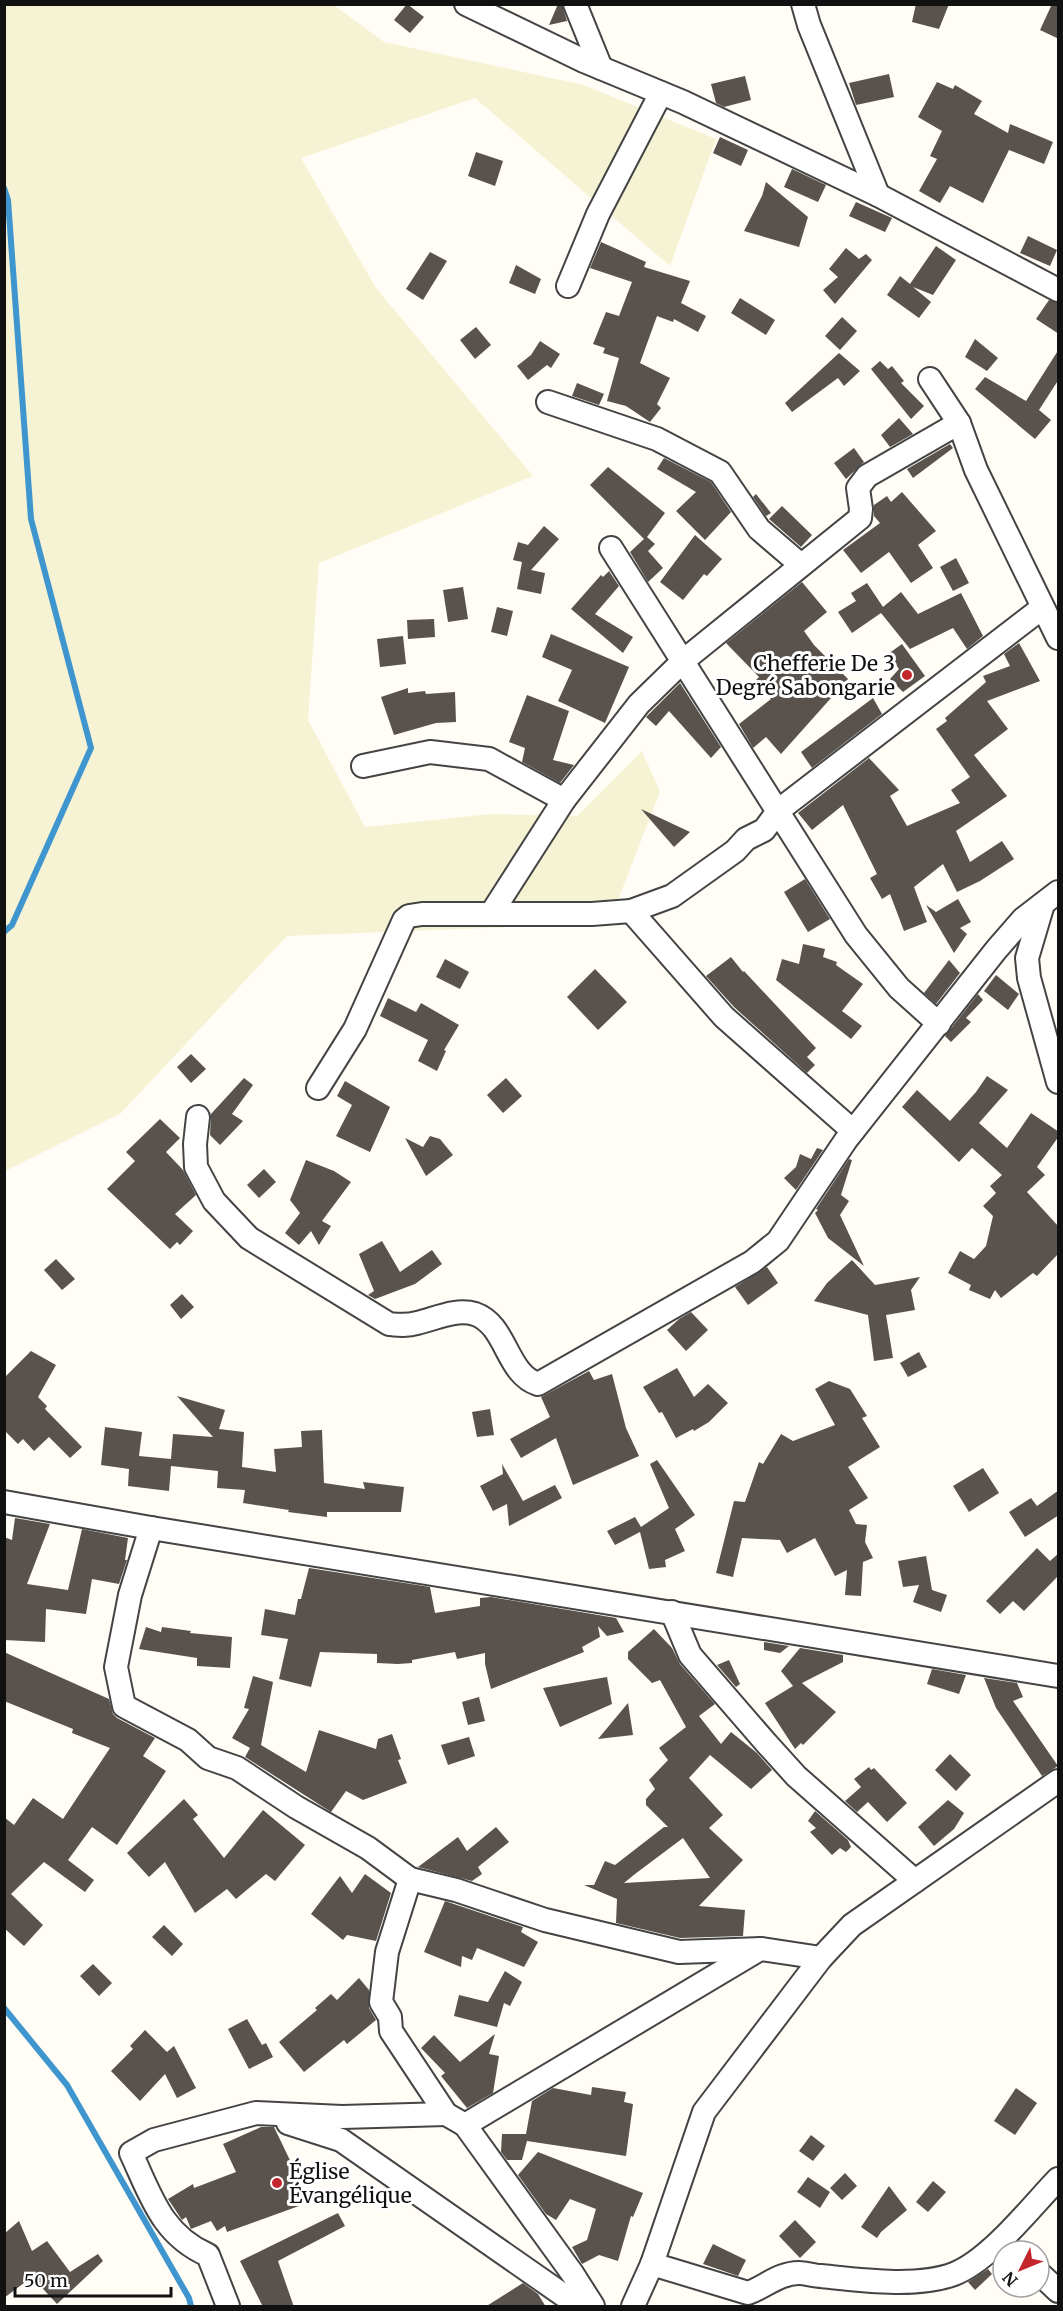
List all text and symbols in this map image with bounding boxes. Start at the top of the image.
place label: Chefferie De 3 Degré Sabongarie [716,650,895,701]
marker: Chefferie De 3 Degré Sabongarie [900,668,914,682]
place label: Église Évangélique [289,2157,412,2209]
marker: Église Évangélique [270,2176,284,2190]
north arrow [991,2239,1051,2299]
scale bar [15,2260,171,2298]
text: N [998,2268,1022,2291]
text: 50 m [24,2269,68,2292]

